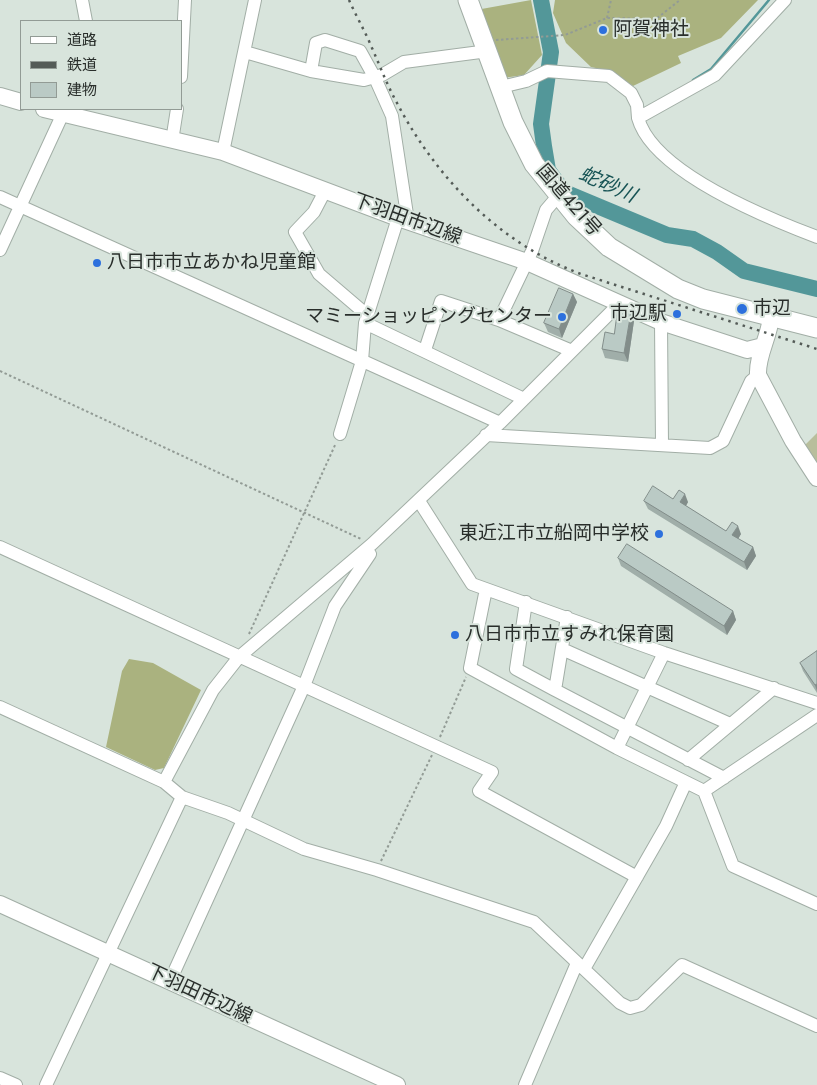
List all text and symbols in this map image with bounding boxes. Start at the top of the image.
place label: 阿賀神社 [613,19,689,41]
legend [20,20,182,110]
marker: 阿賀神社 [597,24,609,36]
text: 道路 [67,29,97,51]
text: 鉄道 [67,54,97,76]
text: 建物 [67,79,97,101]
street label: 国道421号 [531,161,605,241]
water label: 蛇砂川 [575,163,639,209]
street label: 下羽田市辺線 [350,190,464,250]
place label: 八日市市立あかね児童館 [107,252,316,274]
marker: 八日市市立あかね児童館 [91,257,103,269]
place label: 市辺 [753,298,791,320]
marker: 市辺 [735,302,749,316]
place label: 市辺駅 [610,303,667,325]
place label: マミーショッピングセンター [305,306,552,328]
marker: 市辺駅 [671,308,683,320]
marker: マミーショッピングセンター [556,311,568,323]
place label: 東近江市立船岡中学校 [459,523,649,545]
marker: 東近江市立船岡中学校 [653,528,665,540]
place label: 八日市市立すみれ保育園 [465,624,674,646]
marker: 八日市市立すみれ保育園 [449,629,461,641]
street label: 下羽田市辺線 [143,961,255,1029]

